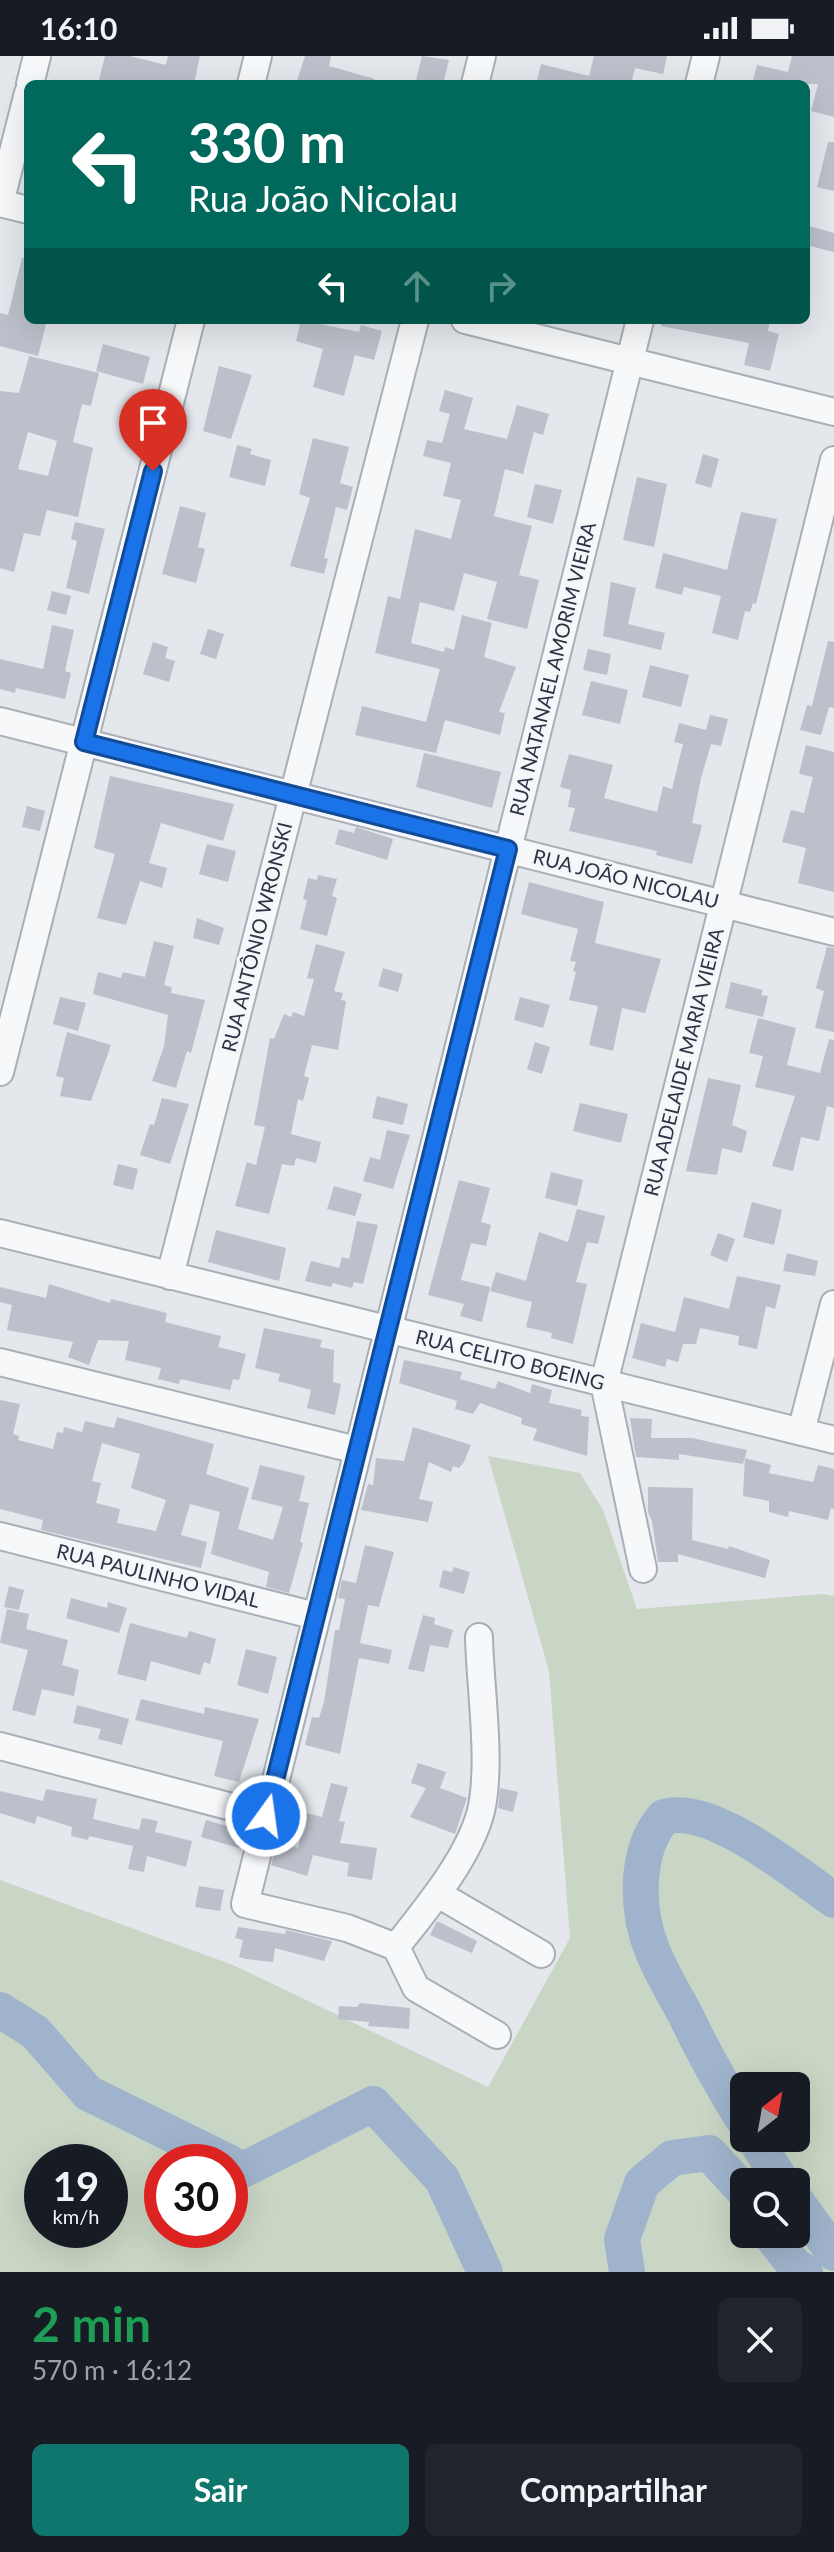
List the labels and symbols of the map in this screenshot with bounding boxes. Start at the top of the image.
pin [119,389,187,471]
street label: RUA NATANAEL AMORIM VIEIRA [504,519,600,818]
street label: RUA ANTÔNIO WRONSKI [216,819,296,1054]
street label: RUA JOÃO NICOLAU [531,843,722,913]
street label: RUA ADELAIDE MARIA VIEIRA [638,925,728,1198]
street label: RUA CELITO BOEING [413,1324,607,1394]
street label: RUA PAULINHO VIDAL [54,1538,262,1612]
position arrow [224,1774,308,1858]
north arrow [730,2072,810,2152]
speed limit sign: 30 [144,2144,248,2248]

